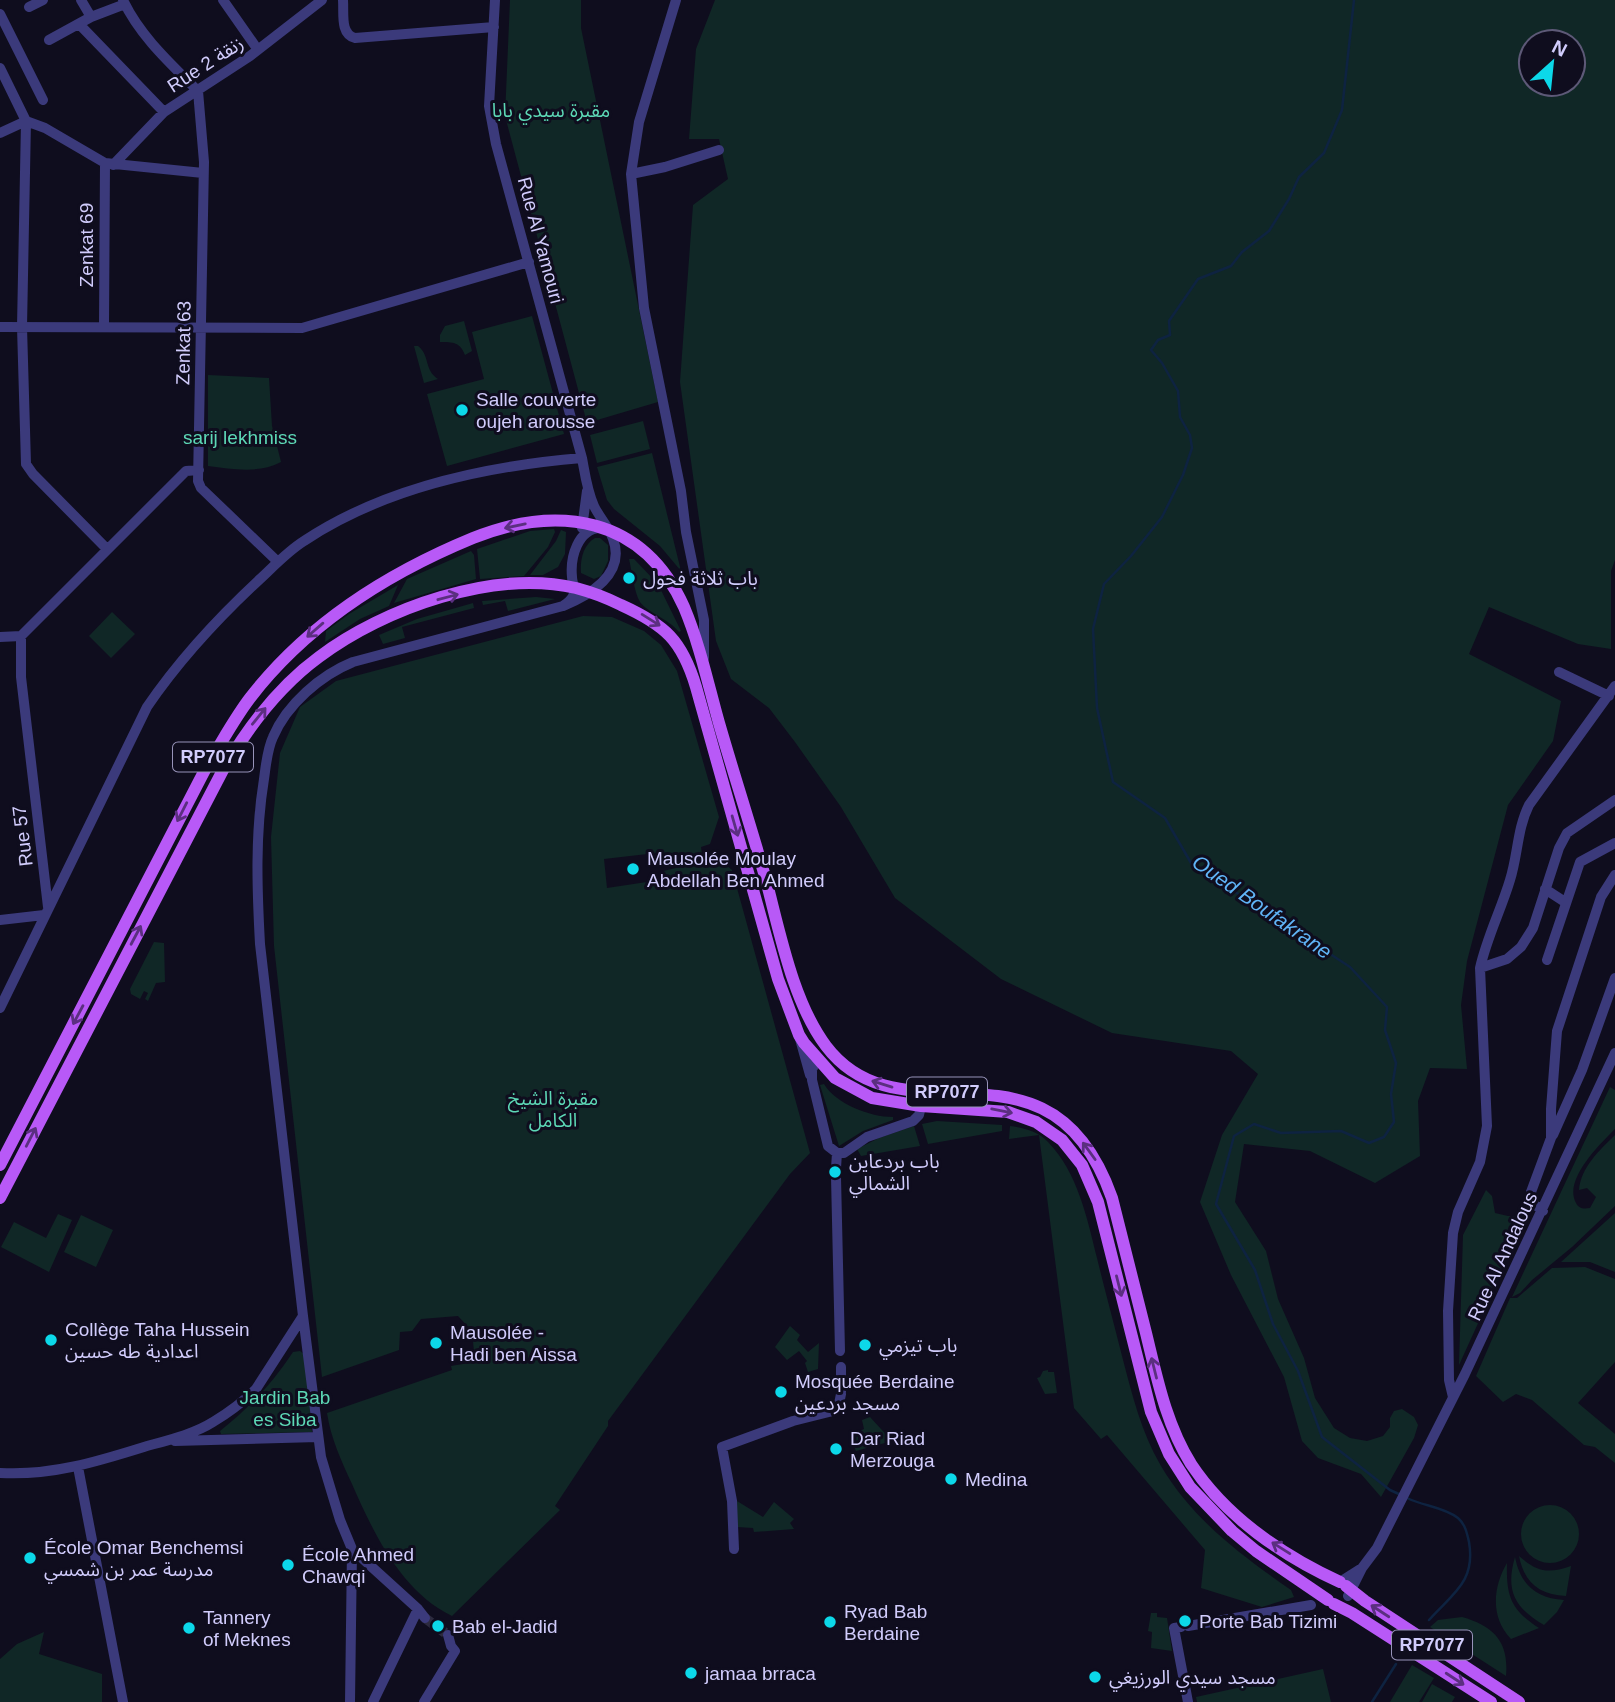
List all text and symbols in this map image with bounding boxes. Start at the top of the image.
north arrow [1517,28,1587,98]
street label: Rue 2 زنقة [163,32,248,98]
text: N [1549,36,1570,61]
park label: مقبرة سيدي بابا [492,100,610,125]
street label: Rue Al Yamouri [514,174,568,306]
street label: Zenkat 69 [76,203,97,287]
street label: Zenkat 63 [172,301,195,385]
place label: Salle couverte oujeh arousse [476,389,596,432]
marker: Salle couverte oujeh arousse [454,402,470,418]
park label: sarij lekhmiss [183,427,297,448]
one-way arrow [504,519,527,533]
place label: باب ثلاثة فحول [643,568,758,590]
marker: باب ثلاثة فحول [621,570,637,586]
one-way arrow [436,590,459,603]
one-way arrow [641,613,660,628]
one-way arrow [307,622,325,638]
one-way arrow [251,707,267,725]
road number: RP7077 [173,742,253,772]
one-way arrow [175,802,189,822]
street label: Rue 57 [8,804,37,868]
one-way arrow [729,814,742,837]
place label: Mausolée Moulay Abdellah Ben Ahmed [647,848,824,891]
water label: Oued Boufakrane [1188,850,1336,963]
marker: Mausolée Moulay Abdellah Ben Ahmed [625,861,641,877]
one-way arrow [130,925,143,946]
one-way arrow [71,1004,85,1025]
one-way arrow [872,1076,894,1089]
road number: RP7077 [907,1078,987,1106]
park label: مقبرة الشيخ الكامل [508,1088,598,1132]
one-way arrow [990,1105,1012,1119]
one-way arrow [25,1127,39,1148]
one-way arrow [1082,1142,1096,1161]
place label: باب بردعاين الشمالي [849,1151,940,1198]
marker: باب بردعاين الشمالي [827,1164,843,1180]
street label: Rue Al Andalous [1463,1189,1541,1324]
one-way arrow [1113,1274,1126,1297]
place label: Collège Taha Hussein اعدادية طه حسين [65,1319,250,1363]
place label: Mausolée - Hadi ben Aissa [450,1322,577,1365]
marker: Collège Taha Hussein اعدادية طه حسين [43,1332,59,1348]
marker: Mausolée - Hadi ben Aissa [428,1335,444,1351]
place label: باب تيزمي [879,1335,957,1360]
marker: باب تيزمي [857,1337,873,1353]
one-way arrow [1147,1357,1160,1380]
place label: Mosquée Berdaine مسجد بردعين [795,1371,955,1415]
marker: Mosquée Berdaine مسجد بردعين [773,1384,789,1400]
park label: Jardin Bab es Siba [240,1387,330,1430]
place label: Dar Riad Merzouga [850,1428,935,1471]
marker: Dar Riad Merzouga [828,1441,844,1457]
place label: Medina [965,1469,1028,1490]
marker: Medina [943,1471,959,1487]
place label: École Omar Benchemsi مدرسة عمر بن شمسي [44,1537,244,1584]
one-way arrow [1271,1541,1291,1555]
place label: École Ahmed Chawqi [302,1544,414,1587]
marker: École Omar Benchemsi مدرسة عمر بن شمسي [22,1550,38,1566]
marker: École Ahmed Chawqi [280,1557,296,1573]
place label: Ryad Bab Berdaine [844,1601,927,1644]
one-way arrow [1371,1604,1390,1618]
place label: Tannery of Meknes [203,1607,291,1650]
place label: Porte Bab Tizimi [1199,1611,1337,1632]
marker: Porte Bab Tizimi [1177,1613,1193,1629]
marker: Ryad Bab Berdaine [822,1614,838,1630]
place label: Bab el-Jadid [452,1616,558,1637]
marker: Bab el-Jadid [430,1618,446,1634]
marker: Tannery of Meknes [181,1620,197,1636]
road number: RP7077 [1392,1630,1472,1660]
place label: jamaa brraca [704,1663,816,1684]
marker: jamaa brraca [683,1665,699,1681]
place label: مسجد سيدي الورزيغي [1109,1667,1276,1692]
marker: مسجد سيدي الورزيغي [1087,1669,1103,1685]
one-way arrow [1444,1672,1464,1686]

